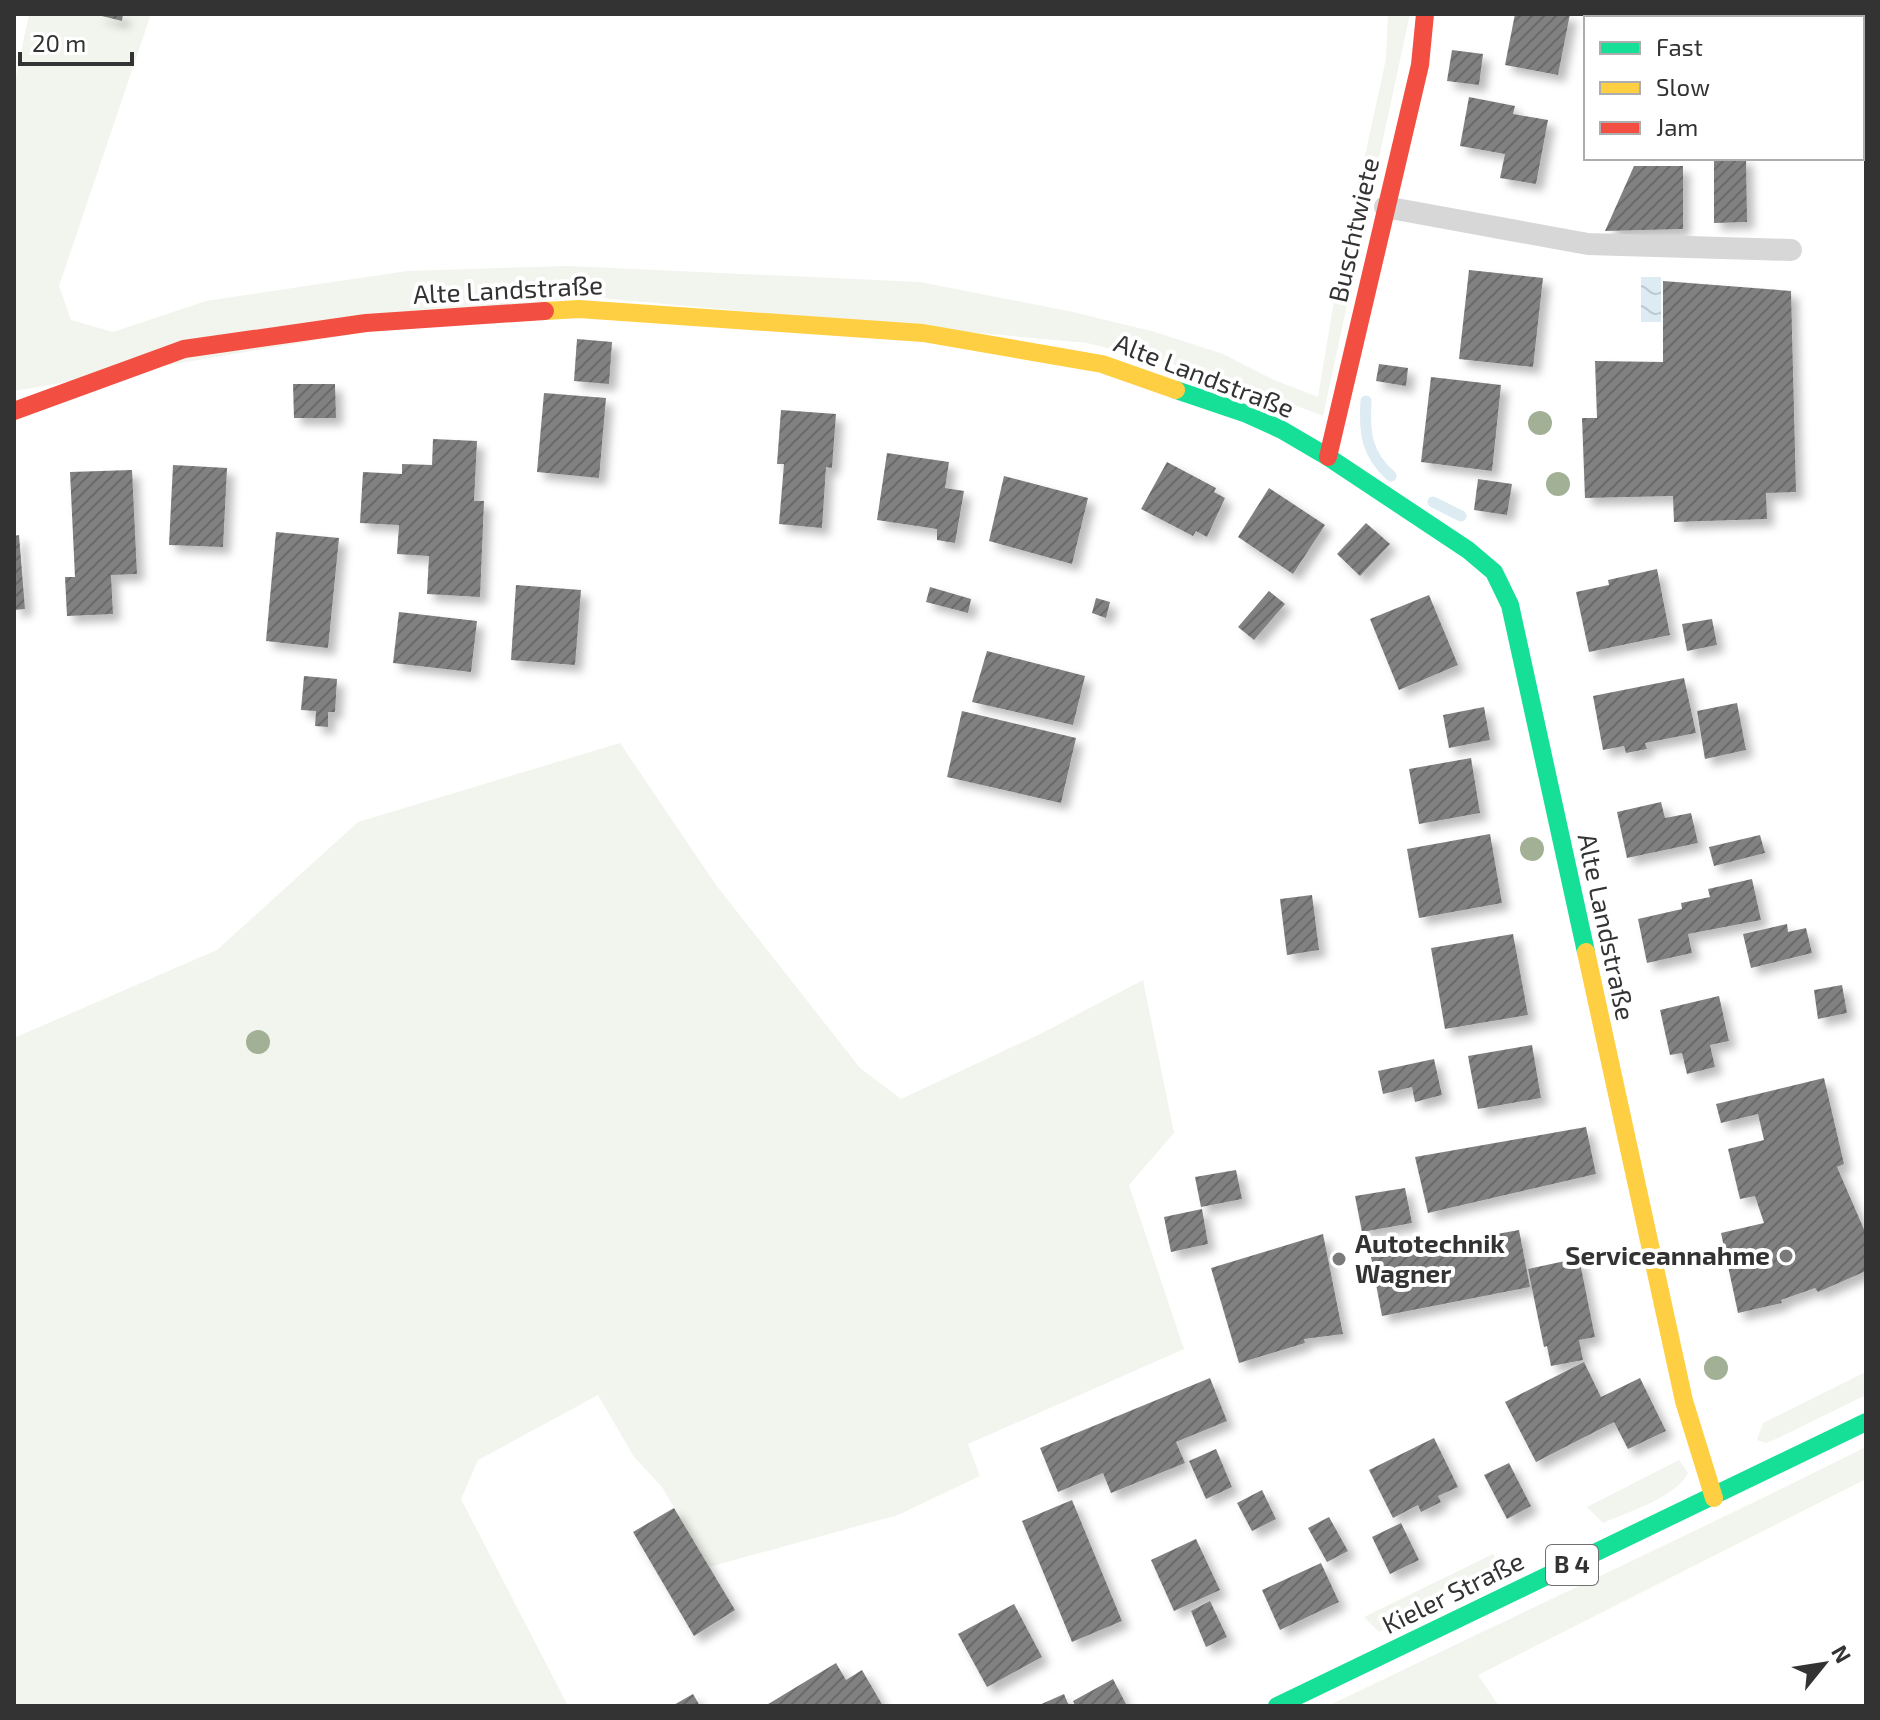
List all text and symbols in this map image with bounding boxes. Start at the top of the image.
scale bar [20,16,132,66]
legend [1584,16,1864,160]
text: 20 m [32,28,86,57]
text: Fast [1656,32,1703,61]
text: Slow [1656,72,1710,101]
text: Jam [1656,112,1698,141]
street label: Buschtwiete [1321,154,1384,305]
street label: Alte Landstraße [412,268,604,309]
street label: Alte Landstraße [1110,326,1299,423]
street label: Alte Landstraße [1573,830,1642,1023]
place label: Autotechnik Wagner [1355,1227,1505,1288]
place label: Serviceannahme [1565,1239,1770,1270]
marker: Serviceannahme [1777,1247,1795,1265]
marker: Autotechnik Wagner [1330,1250,1348,1268]
street label: Kieler Straße [1376,1544,1528,1639]
road number: B 4 [1546,1545,1598,1585]
north arrow [1784,1624,1864,1704]
text: N [1827,1640,1857,1667]

